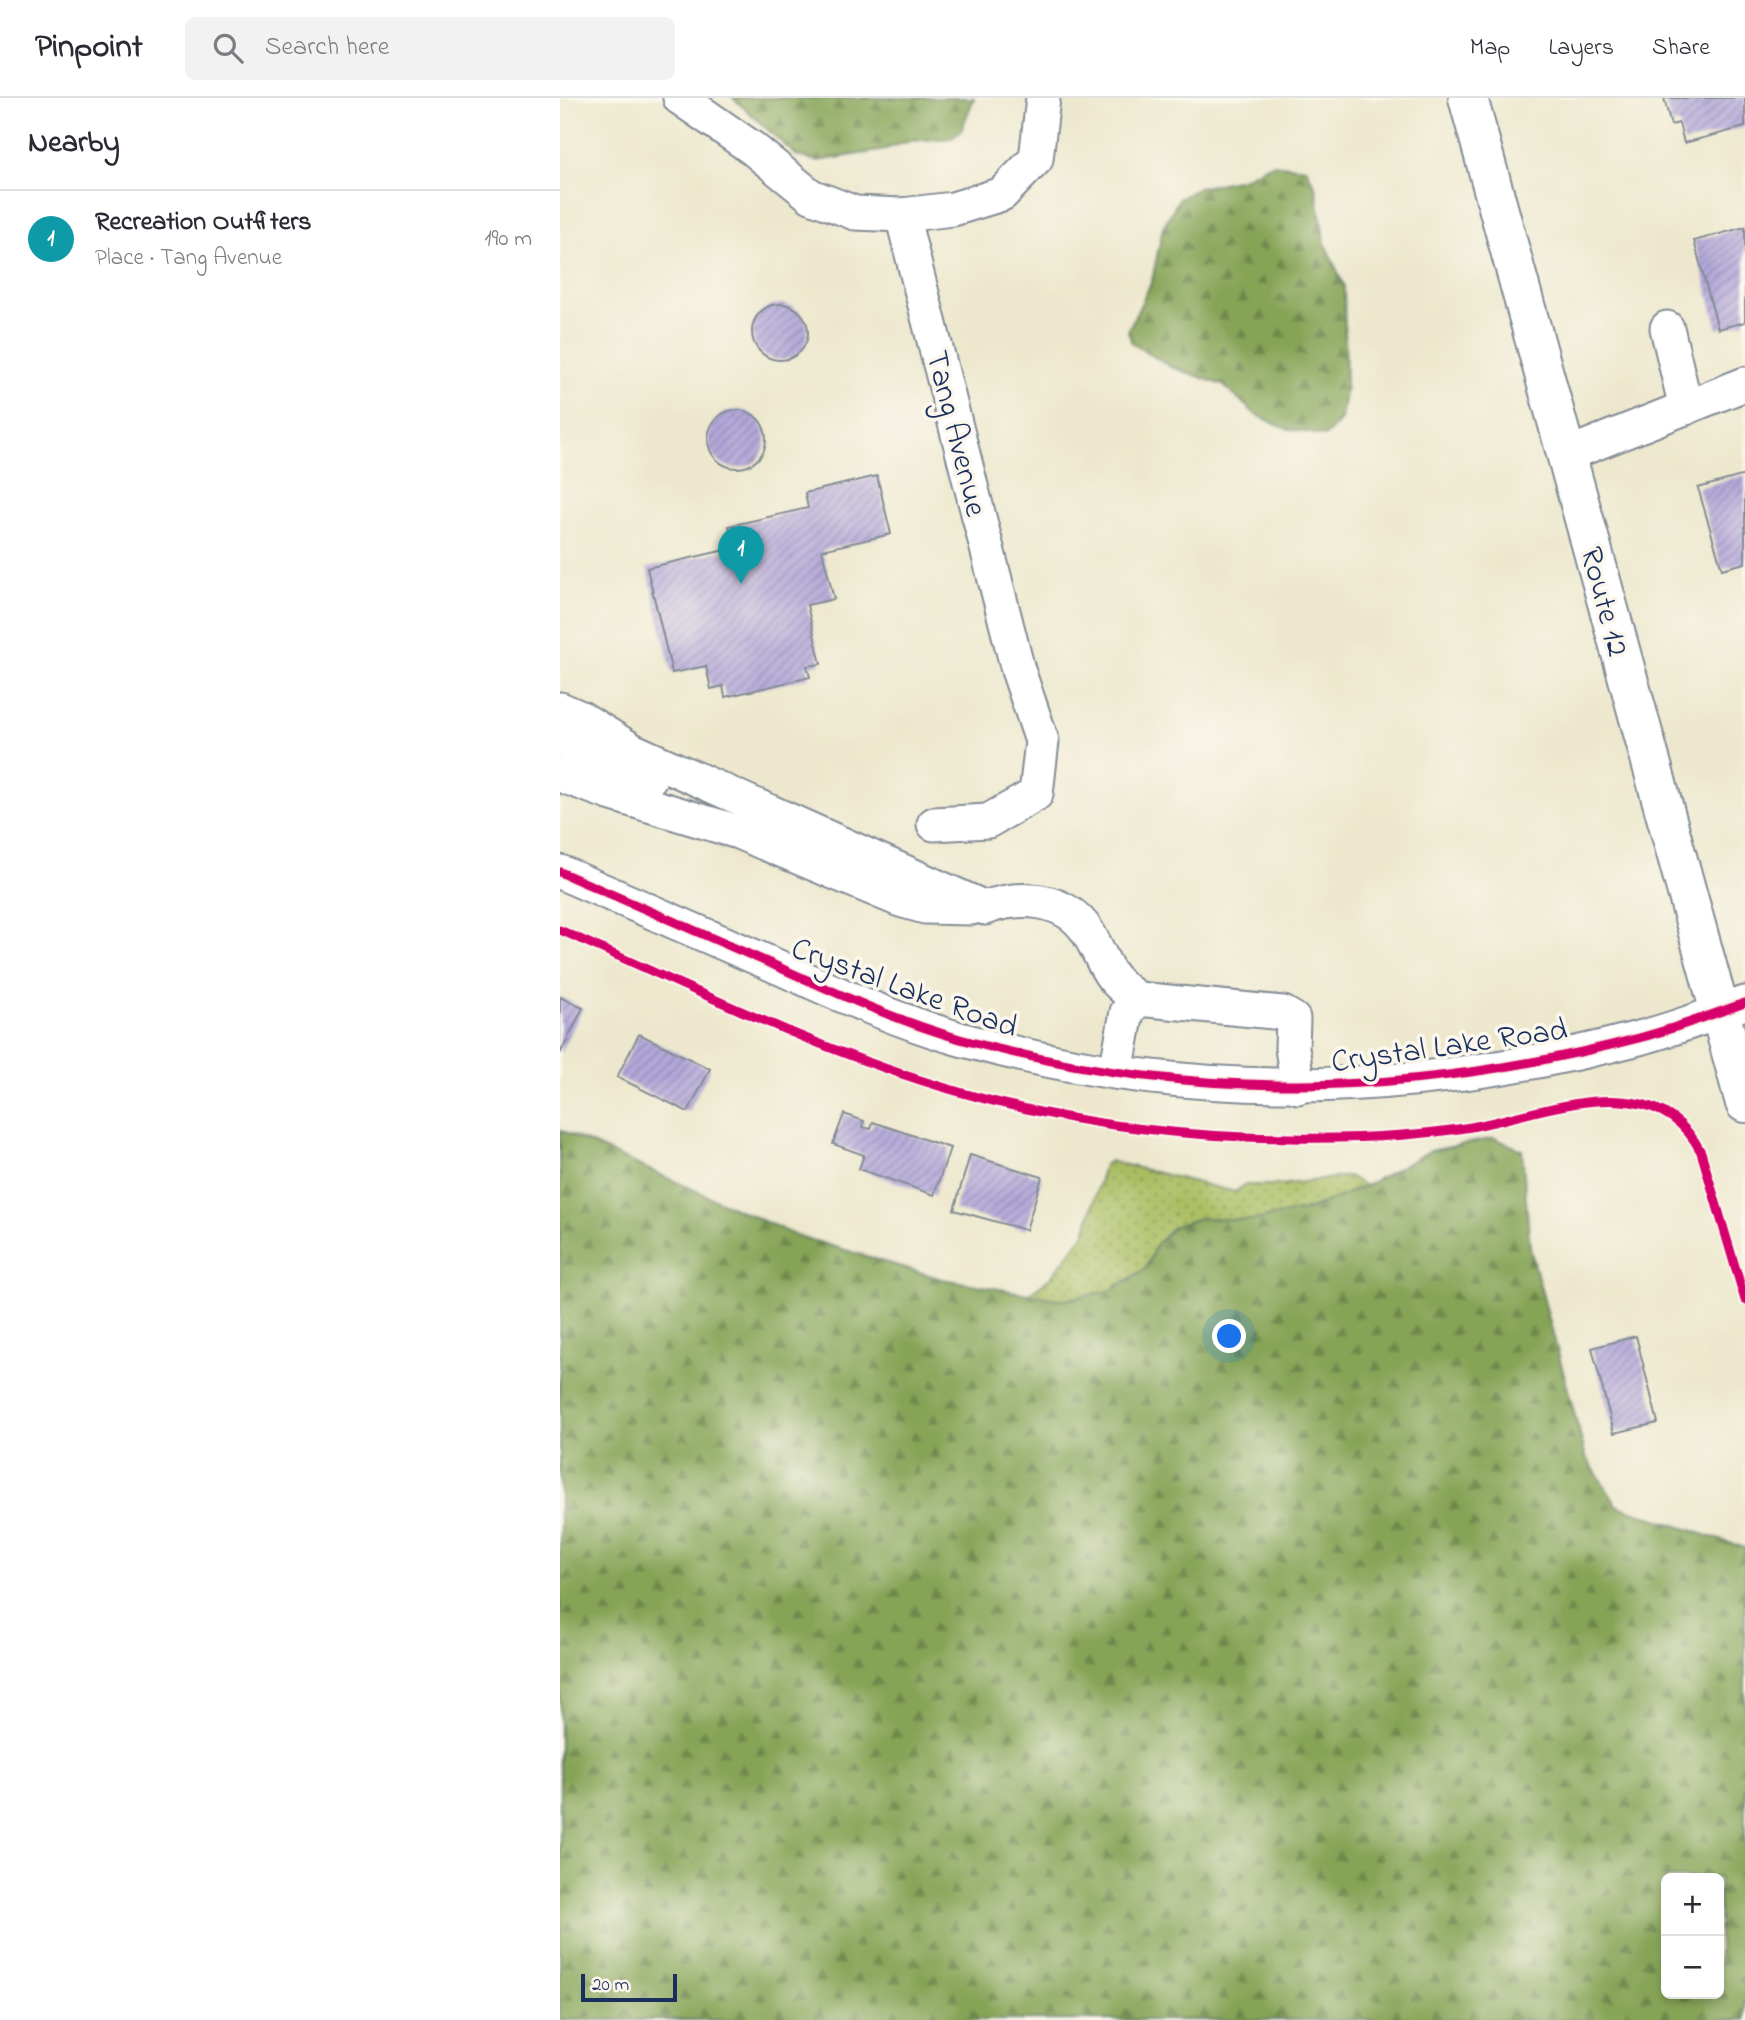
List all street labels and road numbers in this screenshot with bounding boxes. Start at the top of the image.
street label: Tang Avenue [911,346,998,522]
street label: Route 12 [1565,542,1640,662]
street label: Crystal Lake Road [784,926,1024,1052]
street label: Crystal Lake Road [1328,1008,1571,1087]

